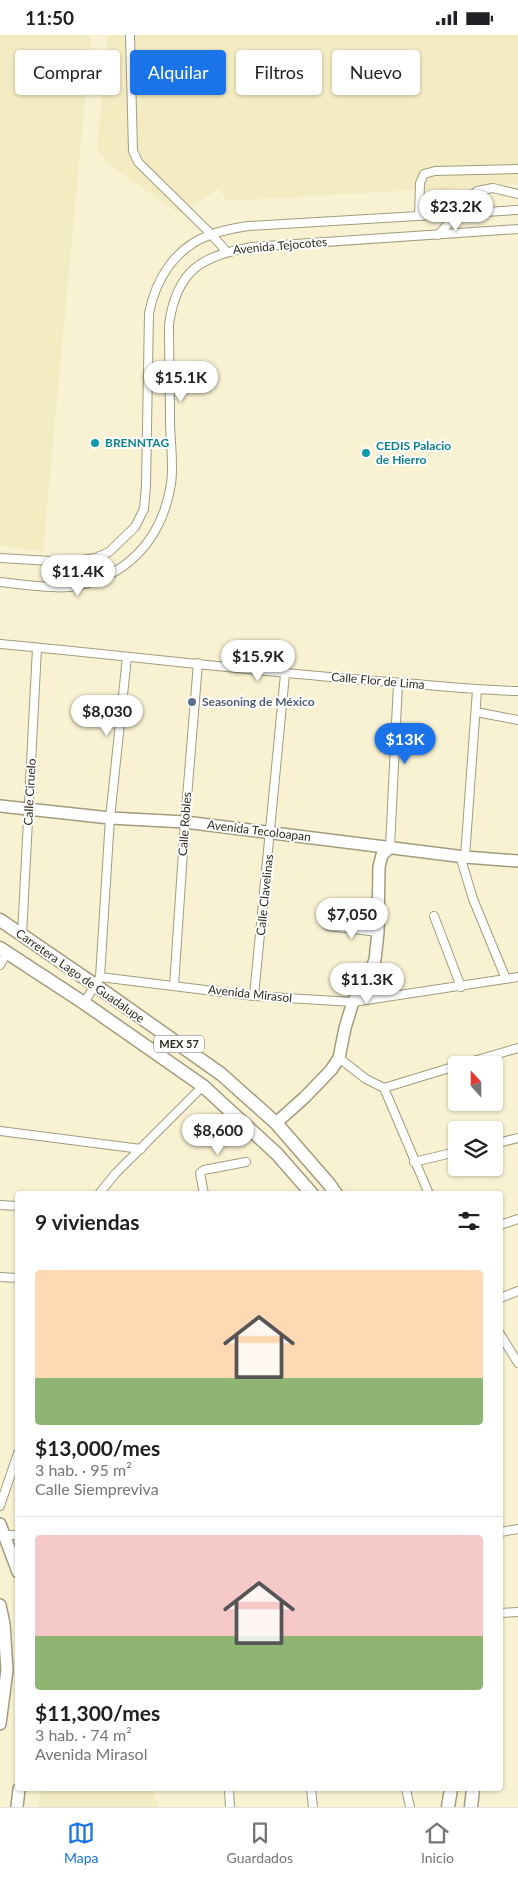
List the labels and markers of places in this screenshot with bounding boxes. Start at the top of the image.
pin: $23.2K [415,189,497,232]
pin: $15.1K [140,361,222,403]
place label: BRENNTAG [105,435,169,450]
marker: BRENNTAG [89,437,101,449]
place label: CEDIS Palacio de Hierro [376,438,451,467]
marker: CEDIS Palacio de Hierro [360,447,372,459]
pin: $11.4K [37,555,119,597]
pin: $15.9K [217,639,299,682]
place label: Seasoning de México [202,694,315,709]
pin: $8,030 [66,695,148,737]
marker: Seasoning de México [186,696,198,708]
pin: $13K [375,723,435,765]
pin: $7,050 [311,897,393,940]
pin: $11.3K [326,963,408,1005]
pin: $8,600 [177,1113,259,1156]

